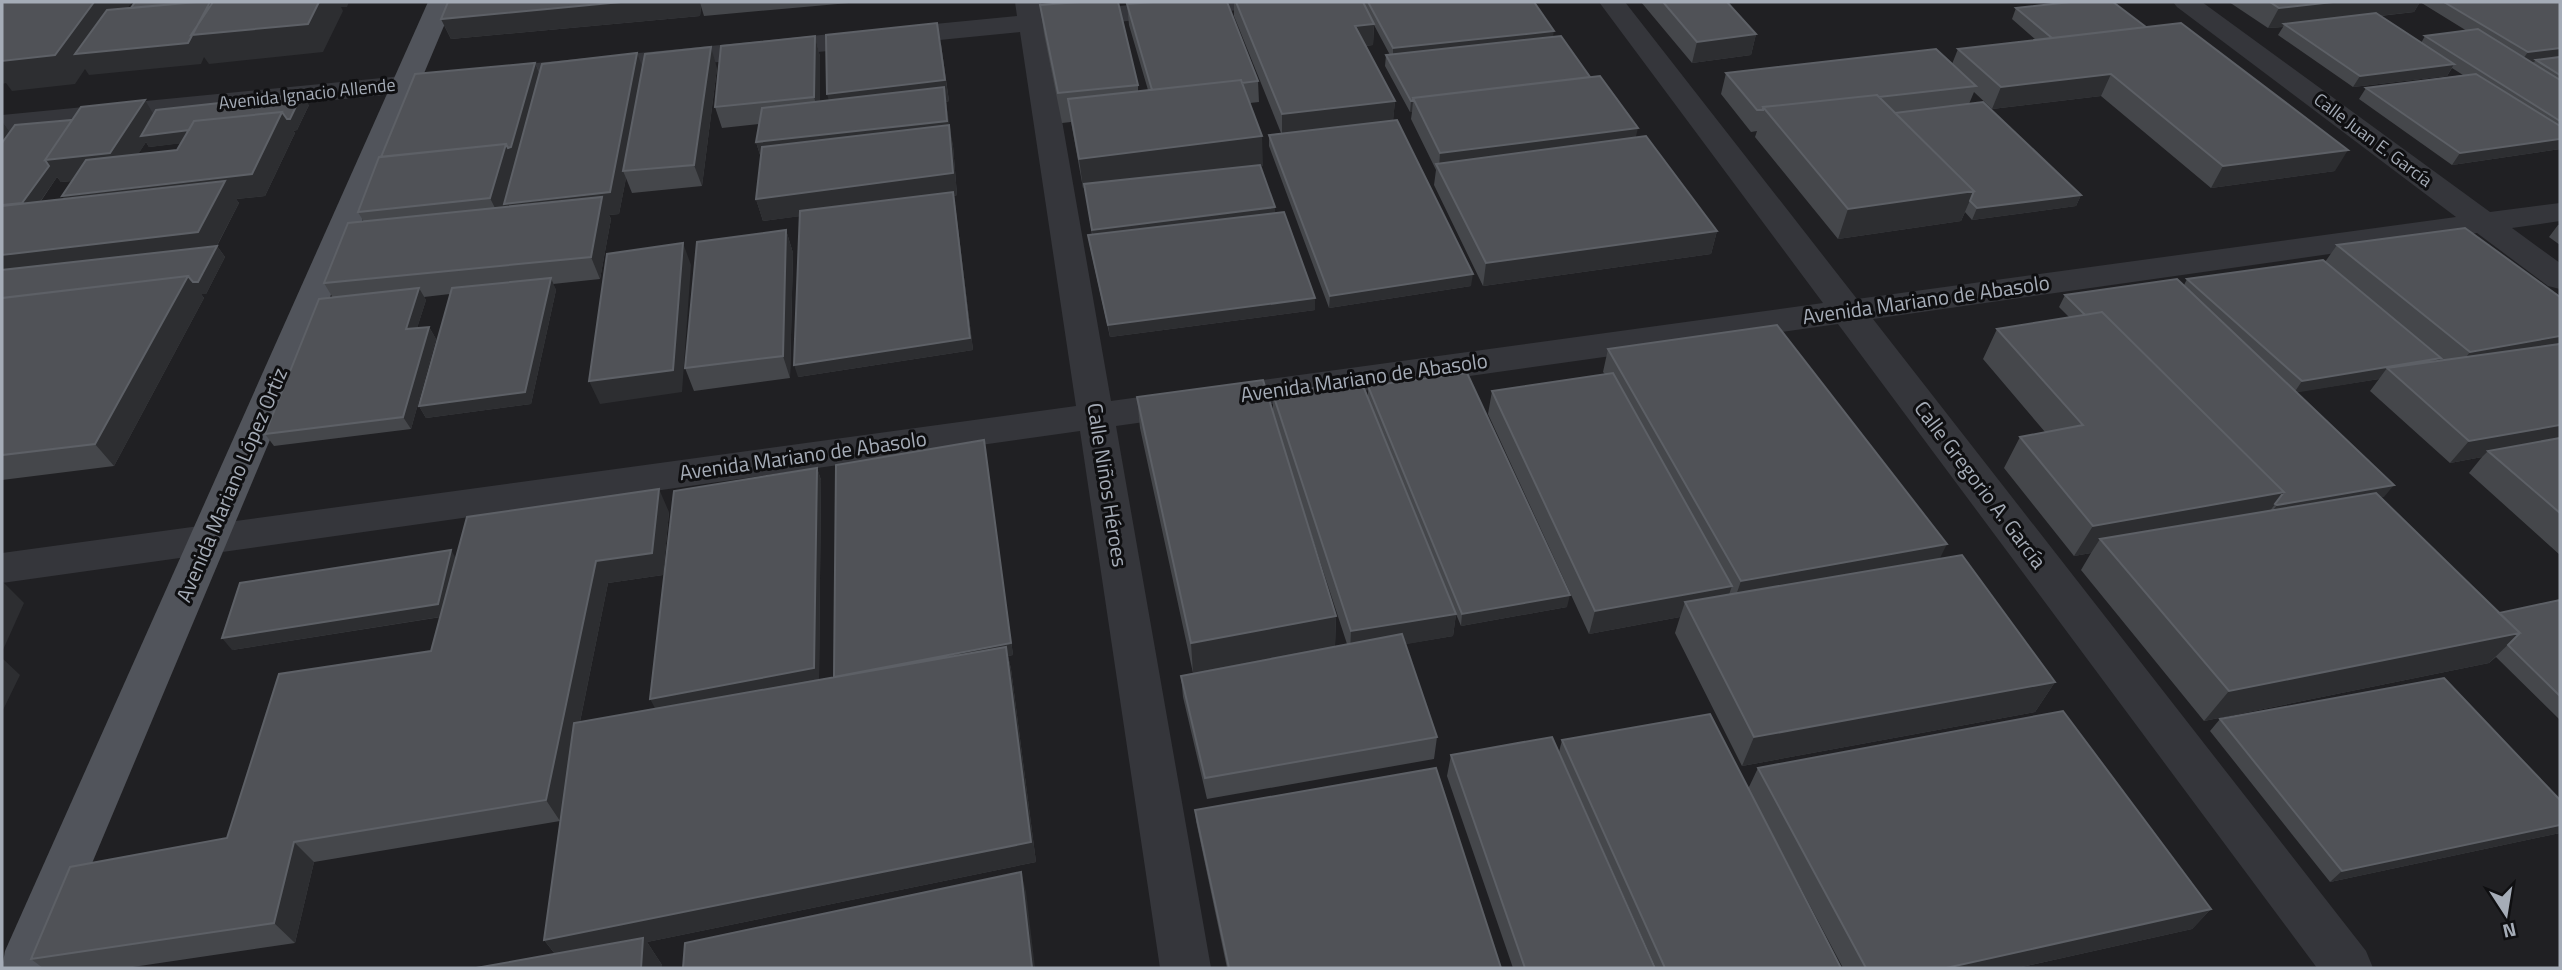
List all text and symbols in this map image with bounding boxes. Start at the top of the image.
street label: Avenida Ignacio Allende [217,71,397,116]
street label: Calle Juan E. García [2308,86,2438,193]
street label: Avenida Mariano de Abasolo [1800,266,2052,332]
street label: Avenida Mariano de Abasolo [1238,344,1490,410]
street label: Avenida Mariano López Ortiz [167,362,295,607]
street label: Calle Gregorio A. García [1907,394,2055,576]
street label: Calle Niños Héroes [1079,401,1137,569]
street label: Avenida Mariano de Abasolo [677,422,929,488]
north arrow [2471,879,2541,949]
text: N [2500,916,2519,947]

